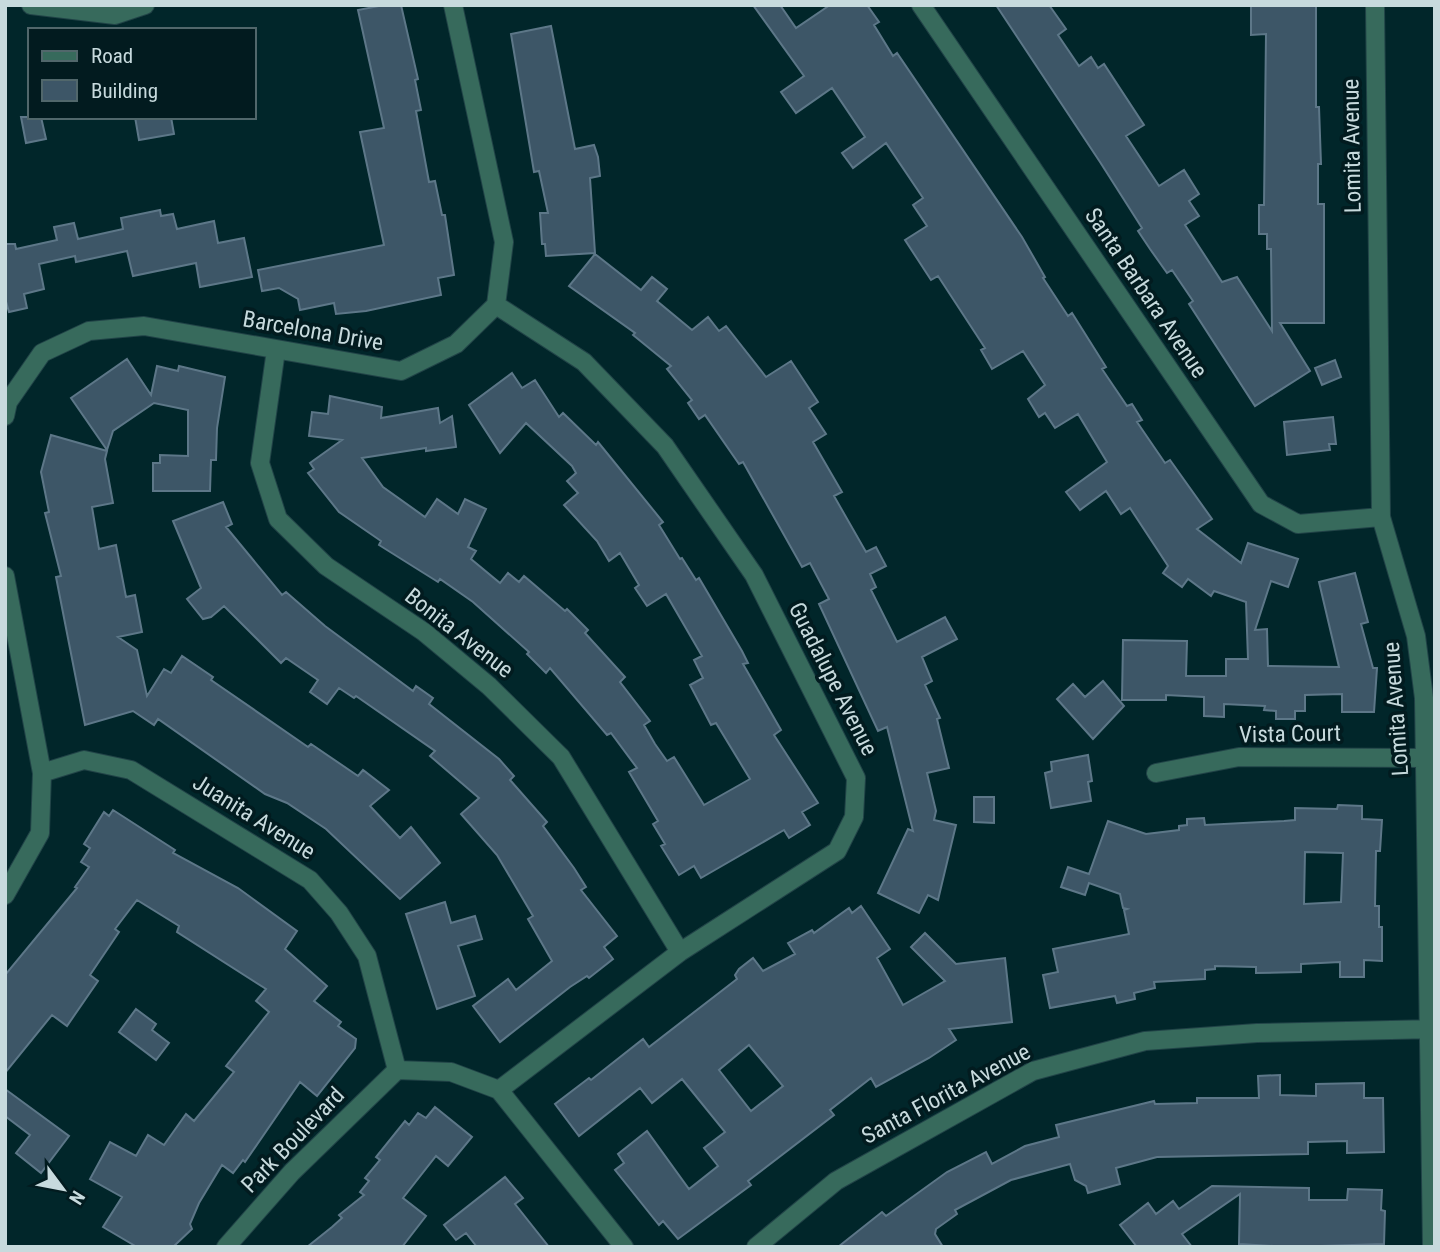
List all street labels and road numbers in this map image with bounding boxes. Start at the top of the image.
street label: Lomita Avenue [1337,79,1367,213]
street label: Santa Barbara Avenue [1079,203,1213,383]
street label: Barcelona Drive [241,305,385,357]
street label: Bonita Avenue [400,582,518,684]
street label: Guadalupe Avenue [783,598,883,760]
street label: Lomita Avenue [1378,641,1414,777]
street label: Vista Court [1239,720,1341,748]
street label: Juanita Avenue [188,769,320,865]
street label: Santa Florita Avenue [857,1038,1035,1150]
street label: Park Boulevard [236,1082,350,1198]

